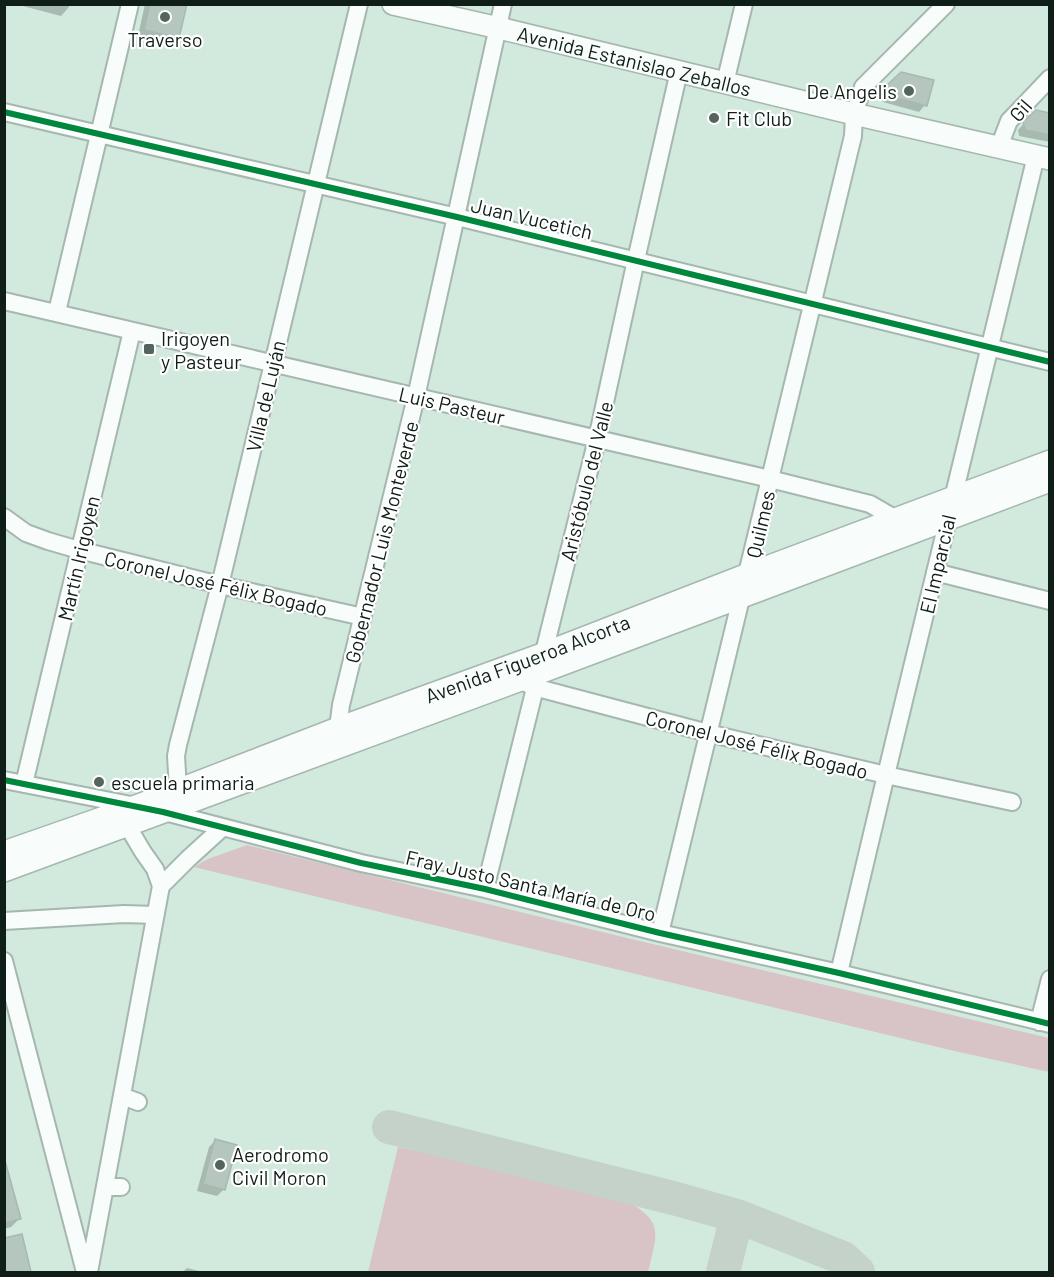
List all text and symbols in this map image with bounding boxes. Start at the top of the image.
marker: Traverso [158,10,172,24]
street label: Avenida Estanislao Zeballos [515,21,754,101]
place label: Traverso [127,27,203,51]
place label: De Angelis [806,79,897,103]
marker: De Angelis [902,84,916,98]
street label: Gil [1004,94,1036,126]
place label: Fit Club [726,106,792,130]
marker: Fit Club [707,111,721,125]
street label: Juan Vucetich [469,192,595,244]
place label: Irigoyen y Pasteur [161,326,241,373]
street label: Villa de Luján [241,338,289,454]
marker: Irigoyen y Pasteur [142,342,156,356]
street label: Luis Pasteur [397,381,507,429]
street label: Aristóbulo del Valle [555,399,617,563]
street label: Gobernador Luis Monteverde [339,418,423,666]
street label: Quilmes [741,488,779,560]
street label: Martín Irigoyen [52,493,104,623]
street label: El Imparcial [914,512,960,616]
street label: Coronel José Félix Bogado [102,546,330,620]
street label: Avenida Figueroa Alcorta [422,609,633,707]
street label: Coronel José Félix Bogado [643,705,871,783]
place label: escuela primaria [111,770,254,794]
marker: escuela primaria [92,775,106,789]
street label: Fray Justo Santa María de Oro [404,845,658,925]
place label: Aerodromo Civil Moron [232,1142,329,1189]
marker: Aerodromo Civil Moron [213,1158,227,1172]

